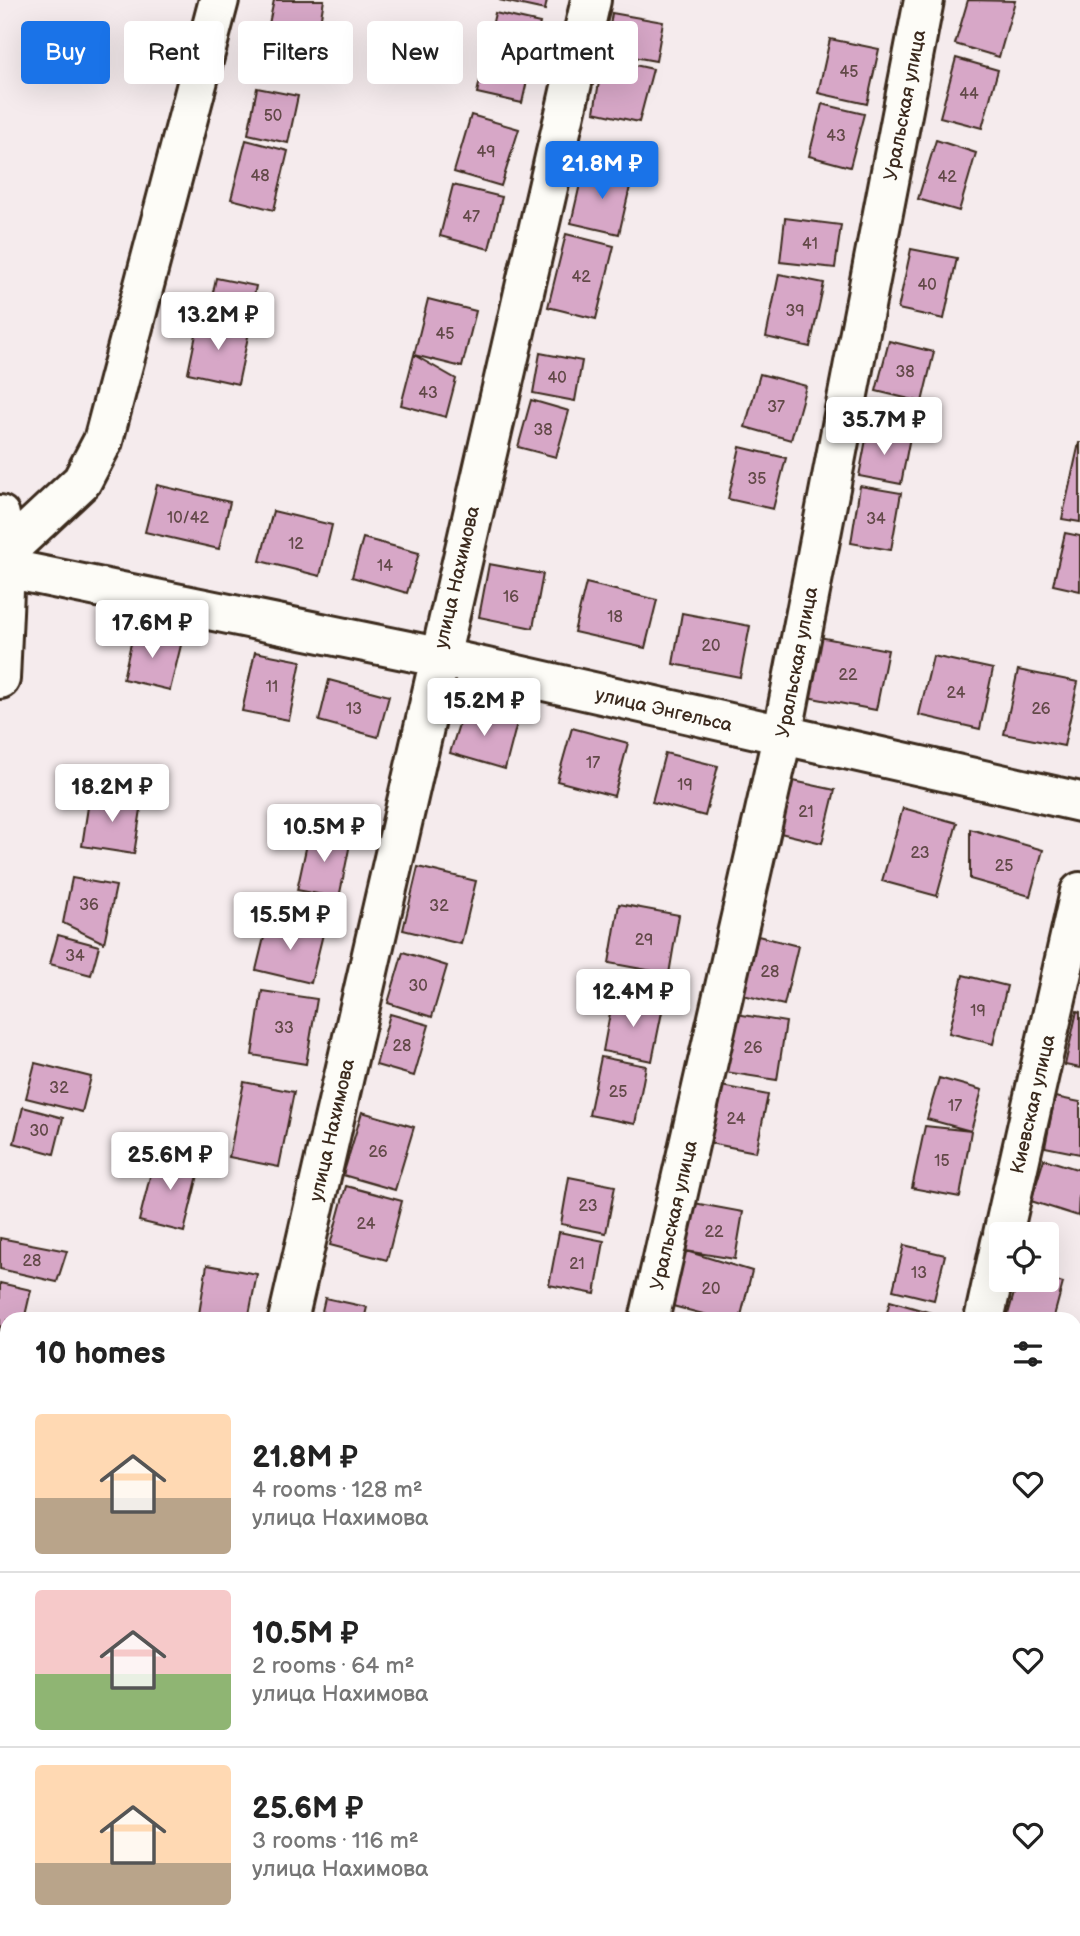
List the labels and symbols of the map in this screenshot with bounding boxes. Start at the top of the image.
street label: Уральская улица [880,28,931,183]
house number: 45 [840,63,858,82]
house number: 44 [959,85,979,104]
house number: 50 [264,107,282,126]
house number: 43 [826,127,846,146]
pin: 21.8M ₽ [537,142,667,201]
house number: 49 [476,143,496,162]
house number: 48 [250,167,270,186]
house number: 42 [937,168,957,187]
house number: 47 [462,208,480,227]
house number: 41 [802,235,818,254]
house number: 42 [571,268,591,287]
house number: 40 [917,276,937,295]
pin: 13.2M ₽ [153,292,283,352]
house number: 39 [785,302,805,321]
house number: 45 [436,325,454,344]
house number: 38 [895,363,915,382]
house number: 40 [547,369,567,388]
house number: 43 [418,384,438,403]
house number: 37 [767,398,785,417]
pin: 35.7M ₽ [819,398,949,457]
house number: 38 [533,421,553,440]
house number: 35 [747,470,767,489]
street label: улица Нахимова [430,504,485,651]
house number: 10/42 [167,509,210,528]
house number: 34 [866,510,886,529]
house number: 12 [288,535,304,554]
house number: 14 [377,557,393,576]
street label: Уральская улица [772,585,823,740]
house number: 16 [503,588,519,607]
pin: 17.6M ₽ [87,600,217,660]
house number: 18 [607,608,623,627]
house number: 20 [702,637,720,656]
house number: 22 [839,666,858,685]
house number: 11 [266,678,278,697]
pin: 15.2M ₽ [419,678,549,738]
street label: улица Энгельса [593,683,735,737]
house number: 24 [947,684,966,703]
house number: 13 [346,700,362,719]
house number: 26 [1031,700,1051,719]
house number: 17 [586,754,600,773]
pin: 18.2M ₽ [47,764,177,824]
house number: 19 [677,776,693,795]
house number: 21 [798,803,814,822]
pin: 10.5M ₽ [259,804,389,864]
house number: 23 [911,844,930,863]
house number: 25 [995,857,1013,876]
pin: 15.5M ₽ [225,892,355,952]
house number: 36 [79,896,99,915]
house number: 32 [429,897,449,916]
house number: 29 [635,931,653,950]
house number: 34 [65,947,85,966]
house number: 28 [761,963,779,982]
pin: 12.4M ₽ [568,970,698,1029]
house number: 30 [408,977,428,996]
house number: 19 [970,1002,986,1021]
house number: 33 [274,1019,294,1038]
street label: Киевская улица [1006,1033,1061,1176]
house number: 28 [393,1037,411,1056]
house number: 26 [743,1039,763,1058]
street label: улица Нахимова [305,1057,360,1204]
house number: 32 [49,1079,69,1098]
house number: 25 [609,1083,627,1102]
house number: 17 [948,1097,962,1116]
house number: 24 [727,1110,746,1129]
house number: 30 [29,1122,49,1141]
pin: 25.6M ₽ [105,1132,235,1192]
street label: Уральская улица [646,1138,703,1293]
house number: 26 [368,1143,388,1162]
house number: 15 [934,1152,950,1171]
house number: 23 [579,1197,598,1216]
house number: 24 [357,1215,376,1234]
house number: 22 [705,1223,724,1242]
house number: 28 [23,1252,41,1271]
house number: 21 [569,1255,585,1274]
house number: 13 [911,1264,927,1283]
house number: 20 [702,1280,720,1299]

